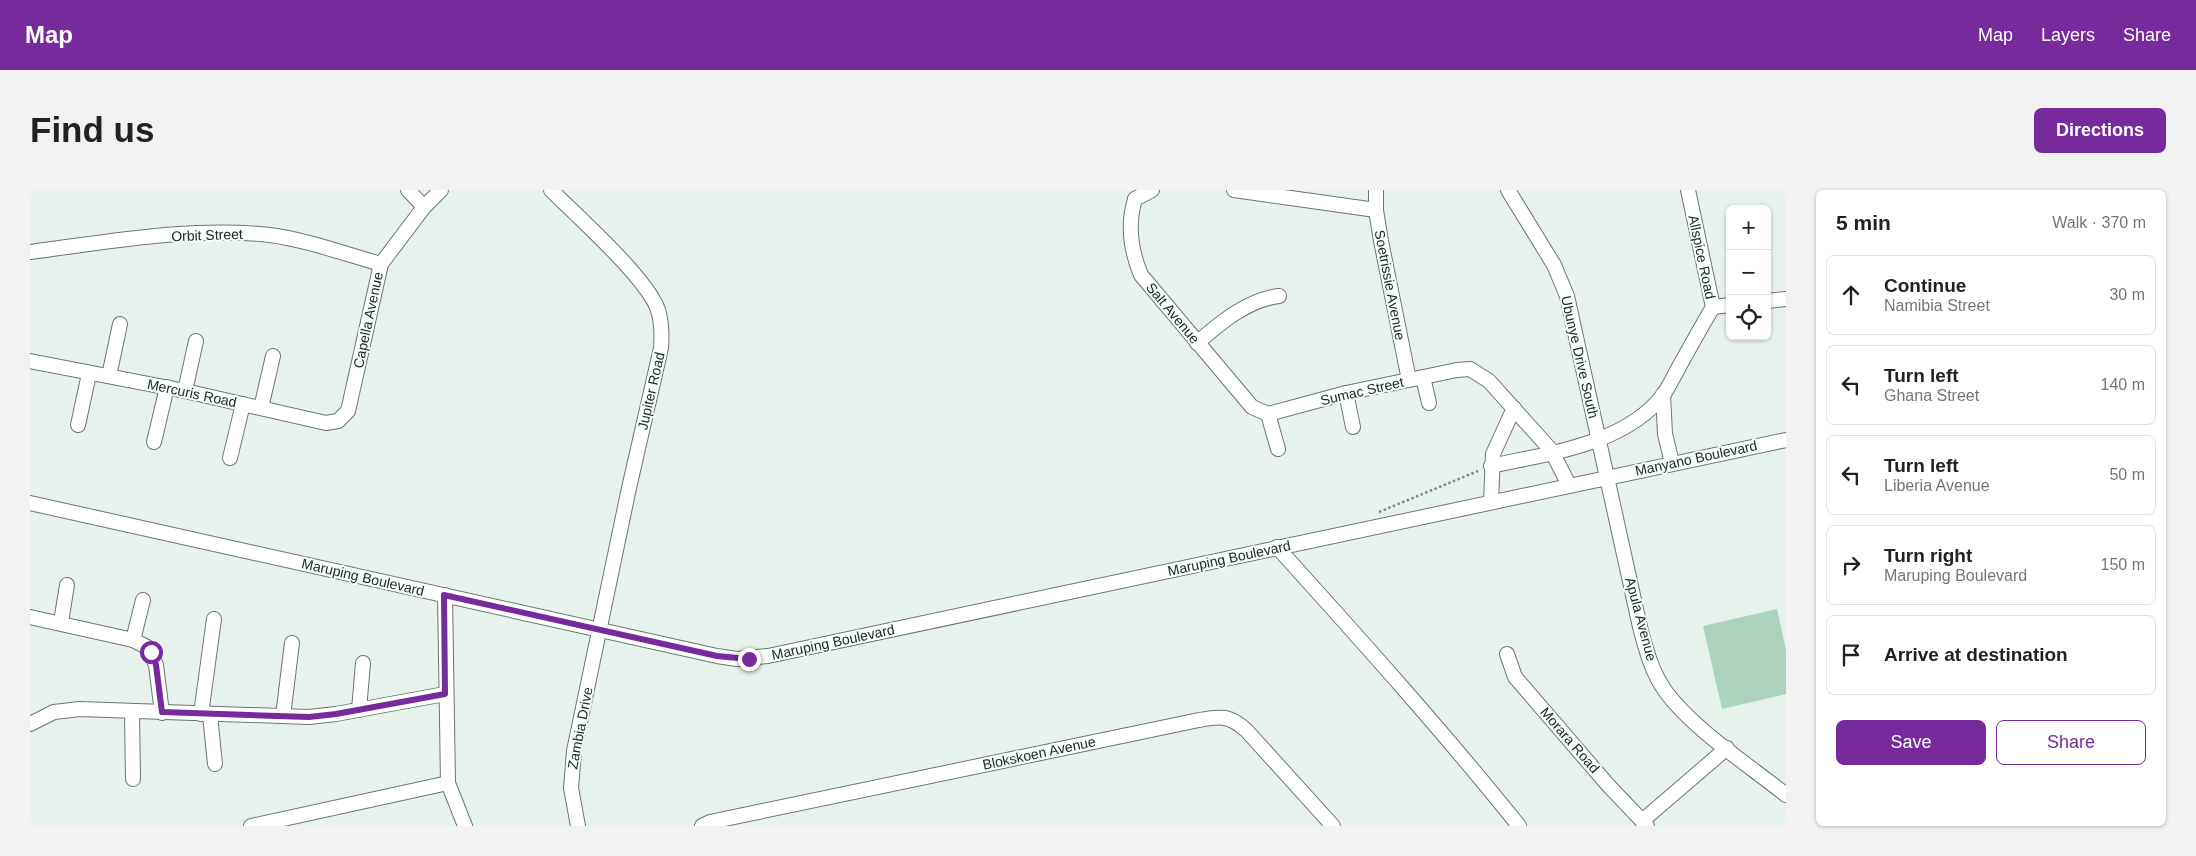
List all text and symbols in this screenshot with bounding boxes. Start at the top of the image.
text: Map [25,21,73,48]
text: Map [1978,25,2013,45]
text: Layers [2041,25,2095,45]
text: Share [2123,25,2171,45]
button: Directions [2034,108,2166,153]
text: Find us [30,110,154,149]
map controls [1726,205,1771,340]
button: + [1726,205,1771,250]
text: 5 min [1836,211,1891,234]
street label: Allspice Road [1685,213,1719,301]
text: Walk · 370 m [2052,214,2146,231]
street label: Orbit Street [171,226,243,244]
street label: Soetrissie Avenue [1371,229,1409,342]
button: − [1726,250,1771,295]
street label: Capella Avenue [350,270,386,370]
text: Continue [1884,275,1966,296]
street label: Salt Avenue [1143,279,1203,347]
icon: ahead [1837,281,1865,309]
text: 30 m [2109,286,2145,303]
street label: Ubunye Drive South [1558,294,1602,420]
button: locate [1726,295,1771,340]
text: Namibia Street [1884,297,1990,314]
street label: Jupiter Road [634,351,668,431]
text: Turn left [1884,365,1959,386]
icon: left [1837,371,1865,399]
street label: Sumac Street [1319,374,1405,408]
street label: Mercuris Road [146,376,238,410]
text: 140 m [2101,376,2145,393]
text: Ghana Street [1884,387,1979,404]
street label: Manyano Boulevard [1633,437,1759,479]
text: Turn left [1884,455,1959,476]
icon: left [1837,461,1865,489]
text: 50 m [2109,466,2145,483]
text: Liberia Avenue [1884,477,1990,494]
street label: Maruping Boulevard [1166,537,1292,579]
text: Turn right [1884,545,1972,566]
icon: right [1837,551,1865,579]
street label: Maruping Boulevard [300,555,426,599]
text: 150 m [2101,556,2145,573]
text: Maruping Boulevard [1884,567,2027,584]
street label: Apula Avenue [1622,575,1660,663]
street label: Maruping Boulevard [770,621,896,663]
route start [140,641,163,664]
icon: arrive [1837,641,1865,669]
text: Arrive at destination [1884,644,2068,665]
route end [738,648,761,671]
street label: Zambia Drive [564,685,596,770]
street label: Morara Road [1537,704,1603,776]
button: Save [1836,720,1986,765]
button: Share [1996,720,2146,765]
street label: Blokskoen Avenue [981,733,1097,773]

